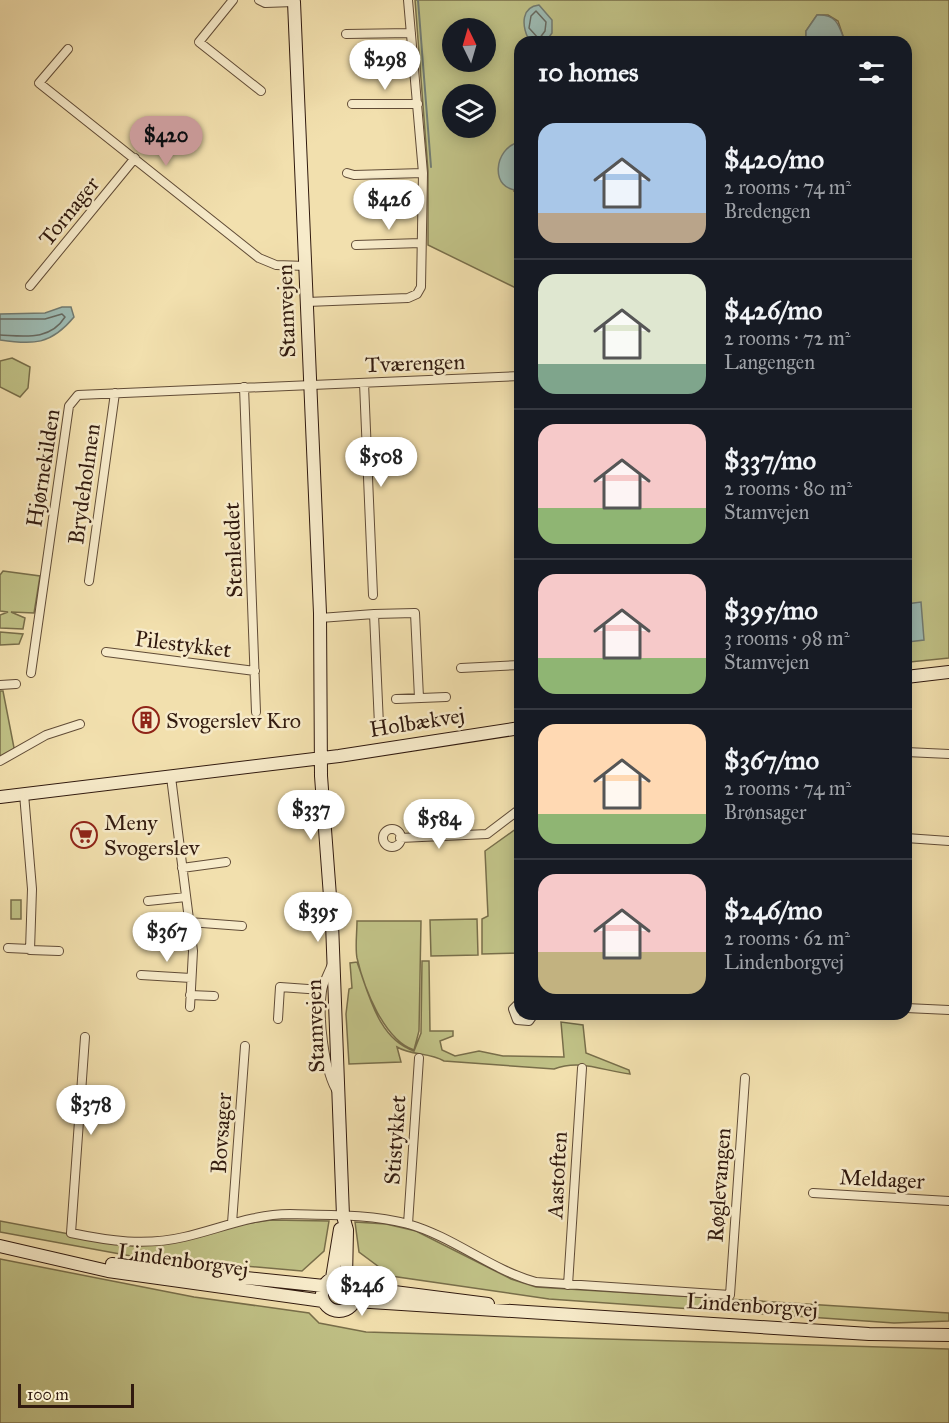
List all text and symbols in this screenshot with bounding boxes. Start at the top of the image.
north arrow [442,18,496,72]
map controls [442,18,496,138]
pin: $298 [349,40,421,91]
text: $298 [363,47,407,71]
text: 10 homes [538,56,639,88]
icon: filters [855,56,888,89]
button: layers [442,84,496,138]
pin: $420 [130,116,202,167]
text: $420 [144,123,188,147]
text: $420/mo [724,143,824,175]
icon: home [586,147,658,219]
street label: Tornager [33,170,106,251]
text: 2 rooms · 74 m² [724,175,851,199]
pin: $426 [353,180,425,231]
text: $426 [367,187,411,211]
text: Bredengen [724,199,811,223]
street label: Stamvejen [271,264,301,358]
text: $426/mo [724,294,822,326]
icon: home [586,298,658,370]
text: 2 rooms · 72 m² [724,326,851,350]
street label: Tværengen [364,348,466,378]
text: Langengen [724,350,815,374]
street label: Hjørnekilden [20,407,66,529]
street label: Brydeholmen [62,422,106,546]
pin: $508 [345,437,417,488]
text: $508 [359,444,403,468]
text: $337/mo [724,444,816,476]
icon: home [586,448,658,520]
text: 2 rooms · 80 m² [724,476,852,500]
text: Stamvejen [724,500,809,524]
street label: Stenleddet [218,502,248,598]
text: $395/mo [724,594,818,626]
icon: home [586,598,658,670]
street label: Pilestykket [133,625,233,663]
text: 3 rooms · 98 m² [724,626,849,650]
text: Stamvejen [724,650,809,674]
street label: Holbækvej [368,701,466,743]
building icon: Svogerslev Kro [131,705,161,735]
place label: Svogerslev Kro [166,707,301,734]
text: $367/mo [724,744,819,776]
icon: home [586,748,658,820]
text: 2 rooms · 74 m² [724,776,851,800]
pin: $337 [275,790,347,841]
text: $337 [292,797,330,821]
pin: $584 [403,799,475,850]
text: Brønsager [724,800,807,824]
text: $584 [417,806,461,830]
place label: Meny Svogerslev [104,809,201,861]
supermarket icon: Meny Svogerslev [69,820,99,850]
pin: $395 [282,892,354,943]
text: $246/mo [724,894,822,926]
icon: home [586,898,658,970]
text: $395 [298,899,338,923]
pin: $367 [131,912,203,963]
text: $367 [147,919,187,943]
text: 2 rooms · 62 m² [724,926,850,950]
text: Lindenborgvej [724,950,844,974]
street label: Stamvejen [300,979,330,1073]
pin: $378 [55,1085,127,1136]
street label: Bovsager [205,1091,237,1174]
text: $378 [70,1092,112,1116]
street label: Stistykket [378,1094,412,1186]
street label: Røglevangen [702,1127,736,1243]
street label: Aastoften [541,1131,573,1220]
street label: Meldager [839,1163,926,1195]
street label: Lindenborgvej [116,1237,250,1283]
pin: $246 [326,1266,398,1317]
text: $246 [340,1273,384,1297]
street label: Lindenborgvej [685,1287,819,1323]
scale bar [18,1381,134,1408]
text: 100 m [27,1385,69,1404]

